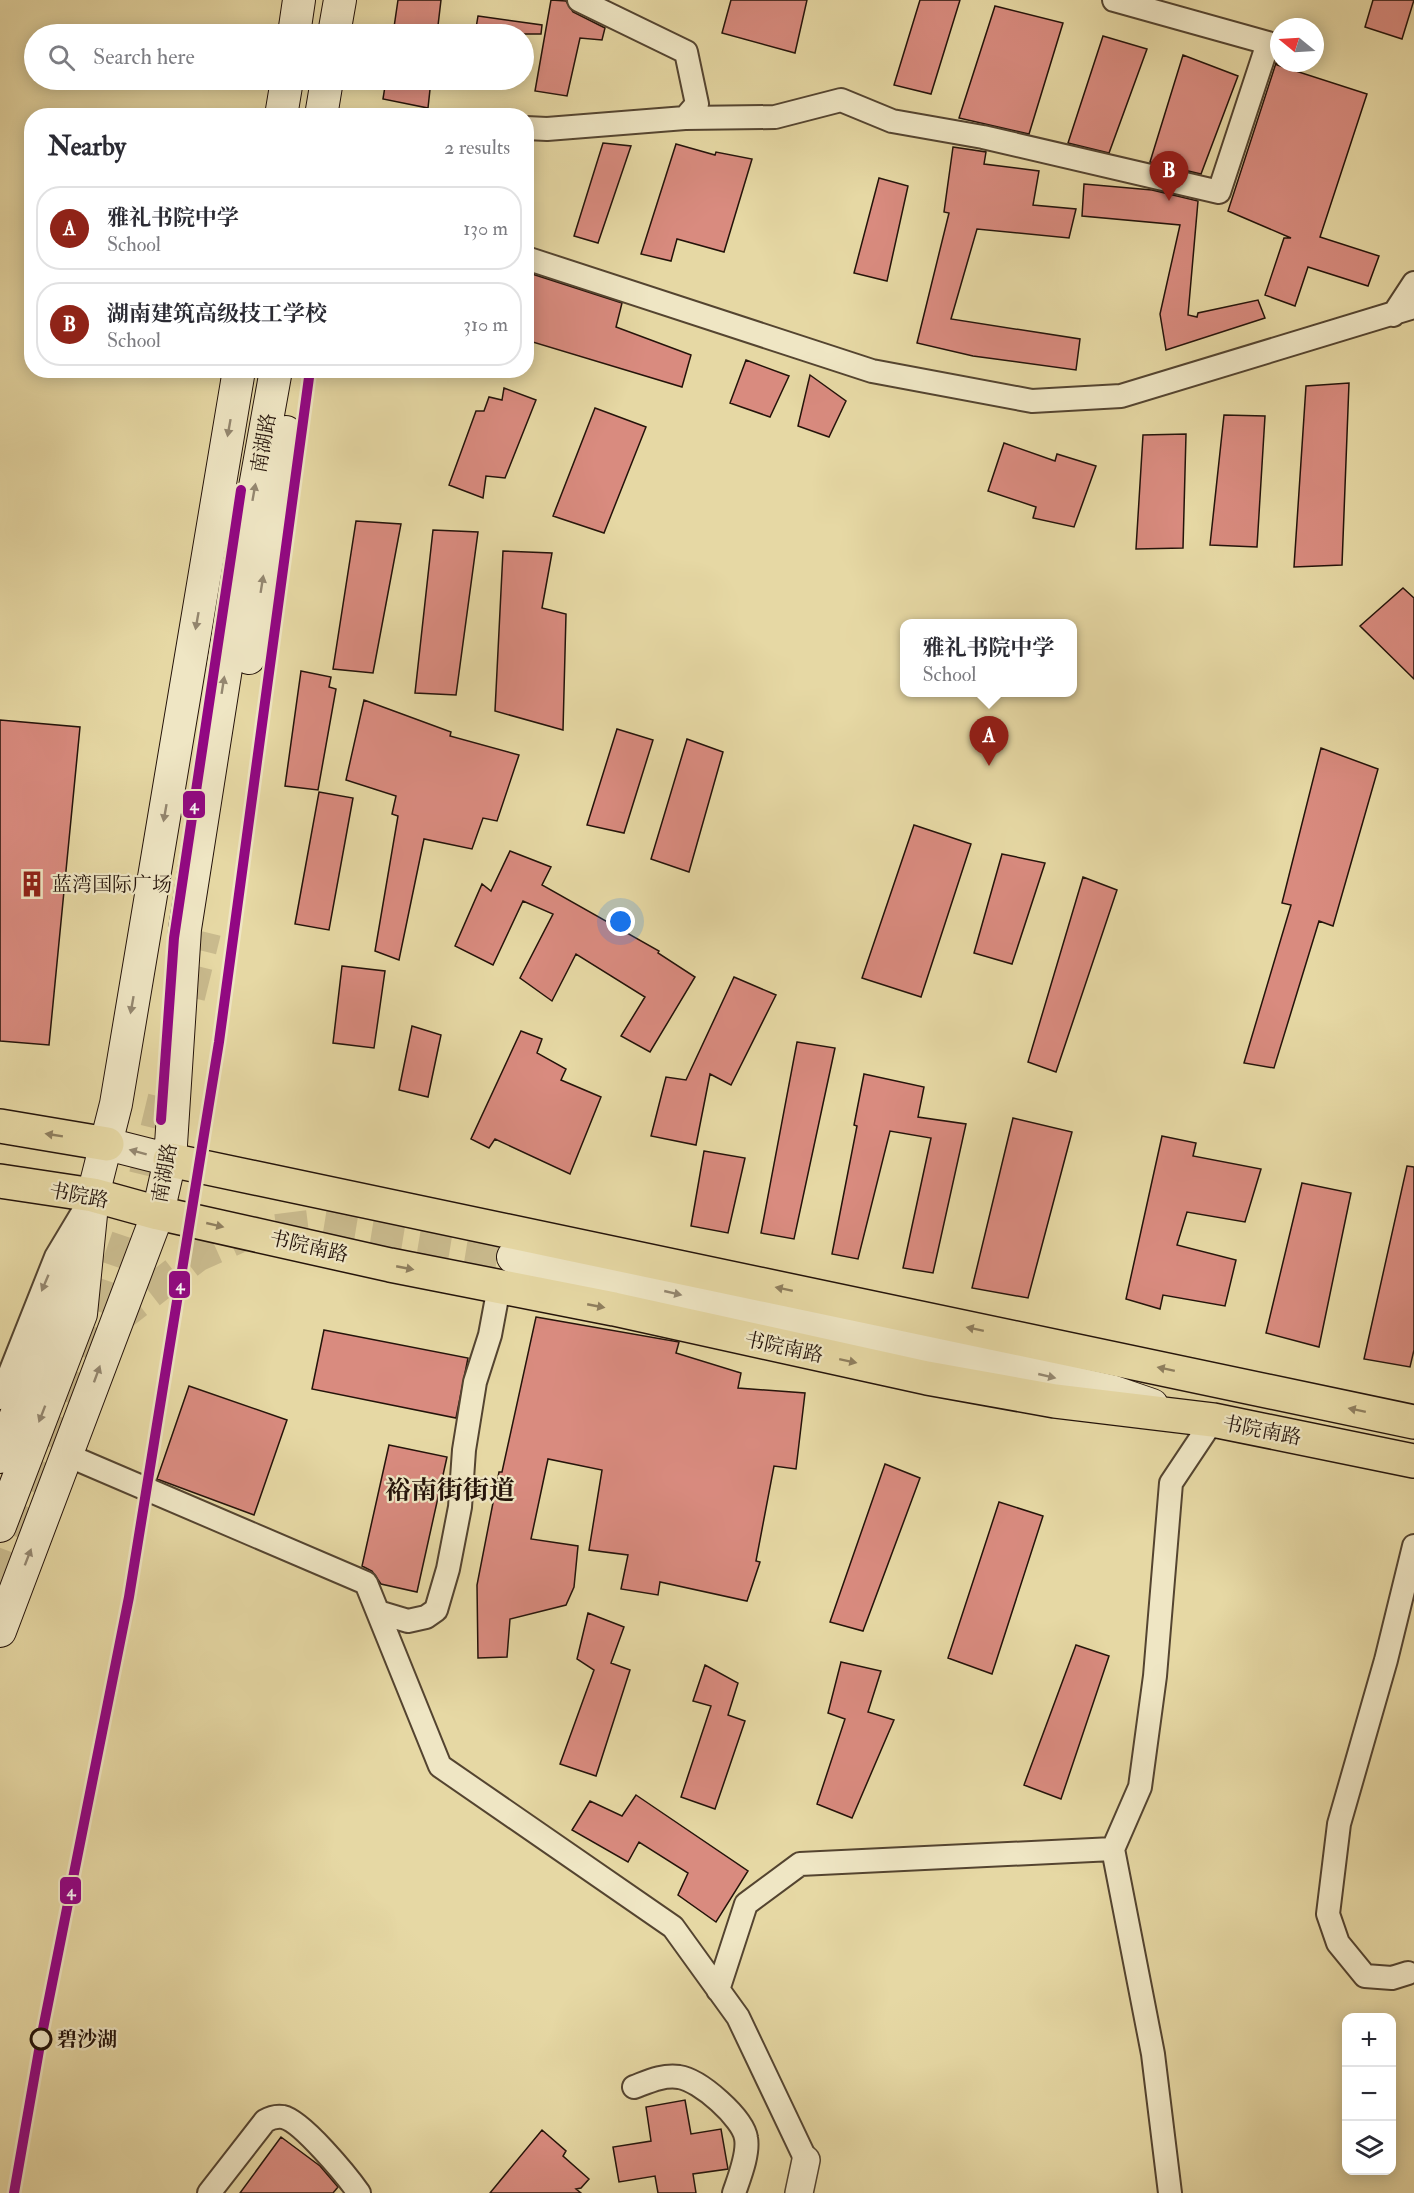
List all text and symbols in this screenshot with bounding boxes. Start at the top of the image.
north arrow [1270,18,1324,72]
search box [24,24,534,90]
icon: search [45,41,78,74]
text: Search here [93,43,195,71]
text: Nearby [48,131,126,163]
text: 2 results [444,135,510,160]
pin: B [1150,152,1188,201]
text: 雅礼书院中学 [107,204,239,232]
text: A [63,216,76,241]
text: 130 m [463,216,508,241]
text: School [107,232,161,257]
text: 湖南建筑高级技工学校 [107,300,327,328]
text: B [63,312,76,337]
text: 310 m [463,312,508,337]
text: School [107,328,161,353]
street label: 南湖路 [246,411,281,475]
one-way arrow [224,419,233,438]
one-way arrow [250,483,259,502]
one-way arrow [257,574,266,593]
one-way arrow [192,611,201,630]
popup [900,619,1077,697]
text: 雅礼书院中学 [922,634,1055,662]
text: School [922,662,976,687]
one-way arrow [219,675,228,694]
pin: A [970,716,1008,766]
line badge: 4 [182,790,206,819]
text: 4 [189,795,200,815]
one-way arrow [160,803,169,822]
building icon: 蓝湾国际广场 [17,869,47,899]
place label: 蓝湾国际广场 [52,872,172,897]
your location [606,907,635,936]
one-way arrow [128,996,137,1015]
one-way arrow [44,1130,63,1139]
street label: 南湖路 [147,1141,182,1205]
one-way arrow [129,1146,147,1156]
street label: 书院路 [47,1177,111,1213]
one-way arrow [205,1221,224,1231]
street label: 书院南路 [267,1225,351,1268]
one-way arrow [396,1264,415,1273]
line badge: 4 [168,1270,191,1299]
one-way arrow [40,1275,50,1293]
text: 4 [175,1275,186,1295]
one-way arrow [775,1284,794,1293]
one-way arrow [663,1288,682,1298]
one-way arrow [587,1302,606,1311]
one-way arrow [965,1324,984,1333]
street label: 书院南路 [742,1327,826,1368]
one-way arrow [839,1356,858,1366]
one-way arrow [1157,1364,1175,1374]
one-way arrow [93,1365,103,1383]
one-way arrow [1038,1372,1057,1382]
one-way arrow [1347,1404,1366,1414]
one-way arrow [37,1405,47,1423]
street label: 书院南路 [1220,1411,1304,1450]
district label: 裕南街街道 [385,1475,515,1507]
one-way arrow [24,1548,34,1566]
line badge: 4 [59,1876,82,1905]
text: 4 [66,1881,77,1901]
map controls [1342,2013,1396,2175]
button: + [1342,2013,1396,2067]
place label: 碧沙湖 [57,2027,117,2052]
marker: 碧沙湖 [30,2028,52,2050]
button: − [1342,2067,1396,2121]
button: layers [1342,2121,1396,2175]

